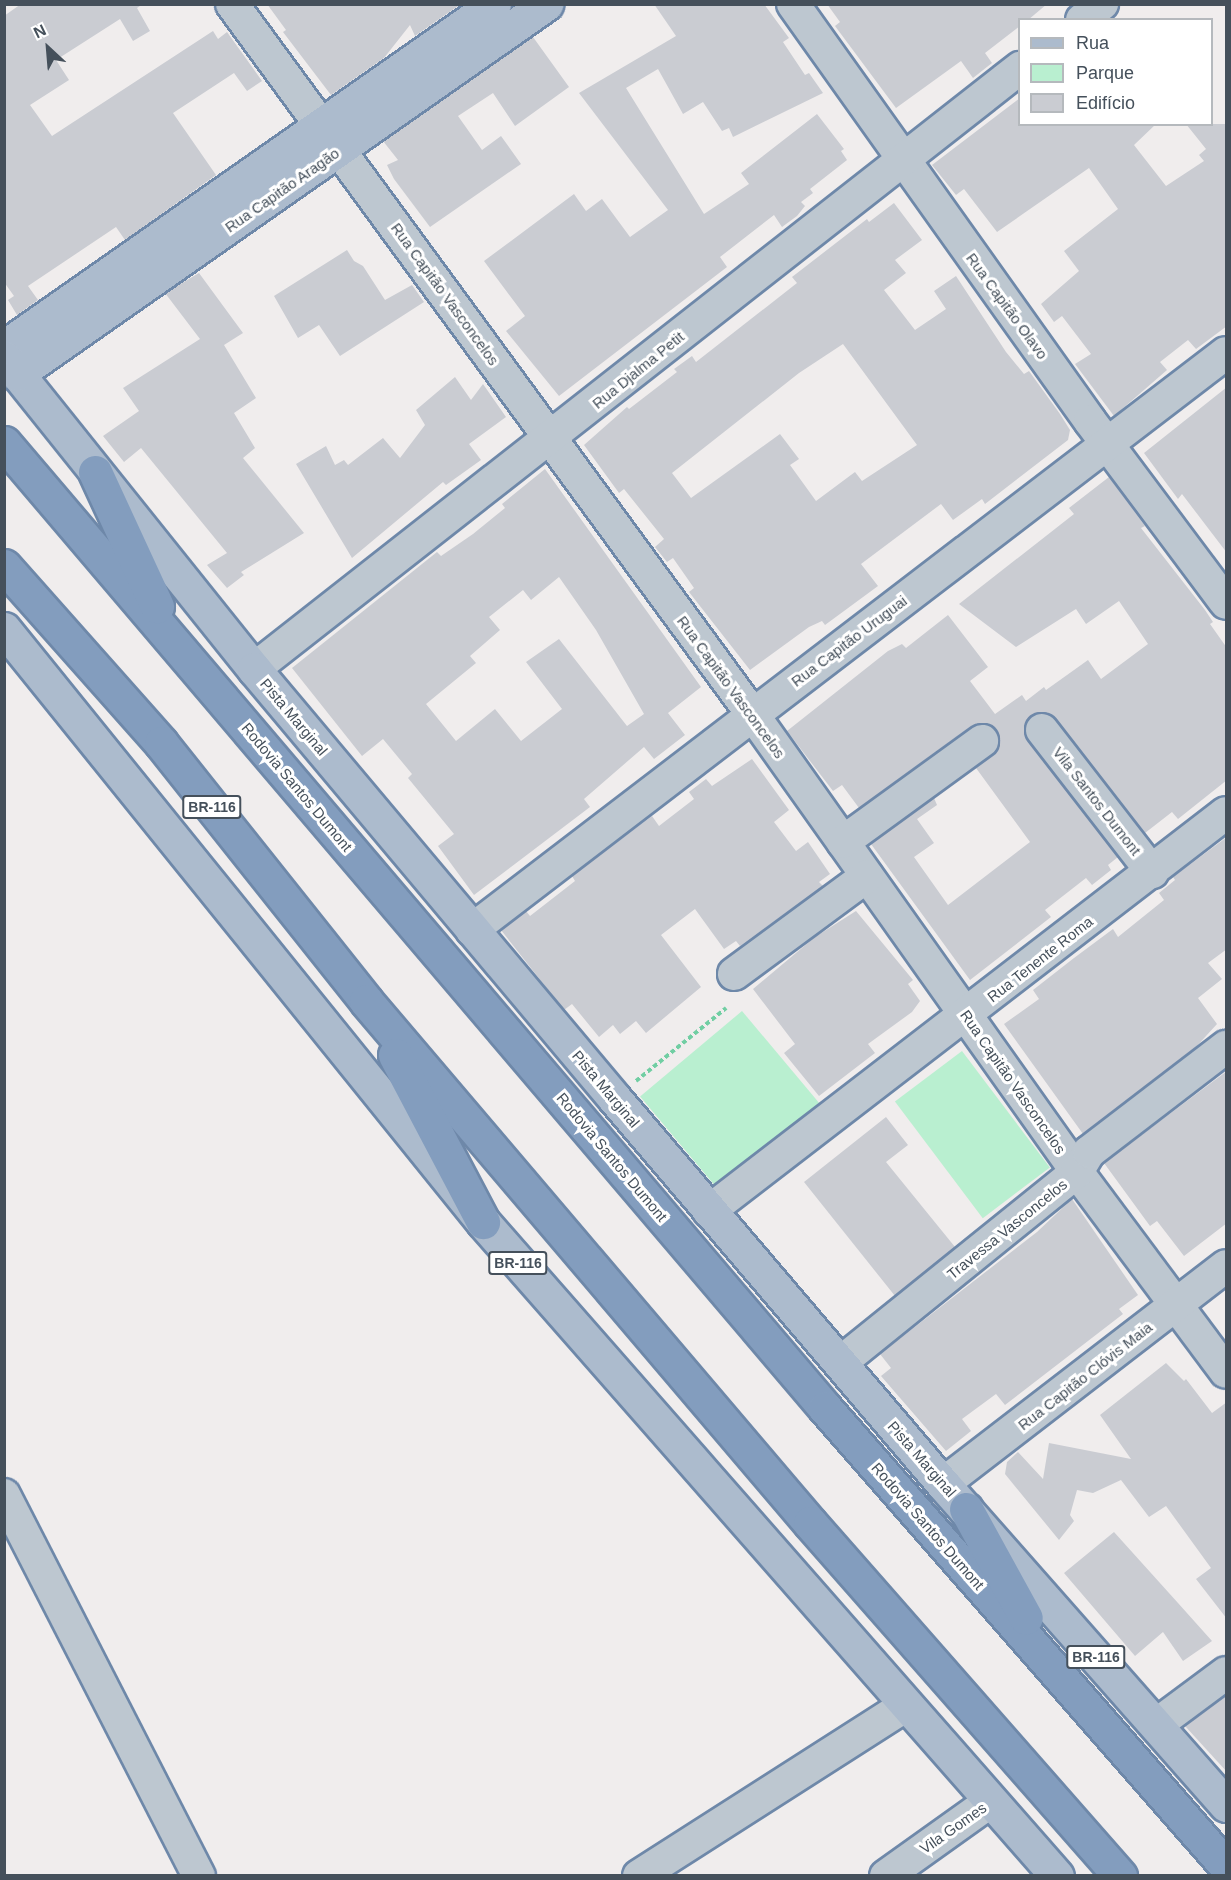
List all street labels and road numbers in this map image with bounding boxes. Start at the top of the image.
street label: Rua Capitão Aragão [221,144,343,236]
street label: Rua Capitão Vasconcelos [387,219,503,369]
street label: Rua Capitão Olavo [962,249,1052,363]
street label: Rua Djalma Petit [589,328,687,412]
street label: Rua Capitão Uruguai [788,592,910,690]
street label: Rua Capitão Vasconcelos [673,612,789,762]
street label: Pista Marginal [257,675,331,759]
street label: Rodovia Santos Dumont [238,719,356,855]
street label: Vila Santos Dumont [1049,743,1145,859]
road number: BR-116 [182,796,242,818]
street label: Rua Tenente Roma [984,912,1096,1006]
street label: Rua Capitão Vasconcelos [956,1007,1070,1157]
street label: Pista Marginal [569,1047,643,1131]
street label: Rodovia Santos Dumont [553,1089,671,1225]
street label: Travessa Vasconcelos [943,1175,1071,1283]
road number: BR-116 [488,1252,548,1274]
street label: Rua Capitão Clóvis Maia [1014,1318,1156,1434]
street label: Pista Marginal [884,1417,960,1501]
street label: Rodovia Santos Dumont [868,1459,988,1593]
road number: BR-116 [1066,1646,1126,1668]
street label: Vila Gomes [916,1798,990,1858]

